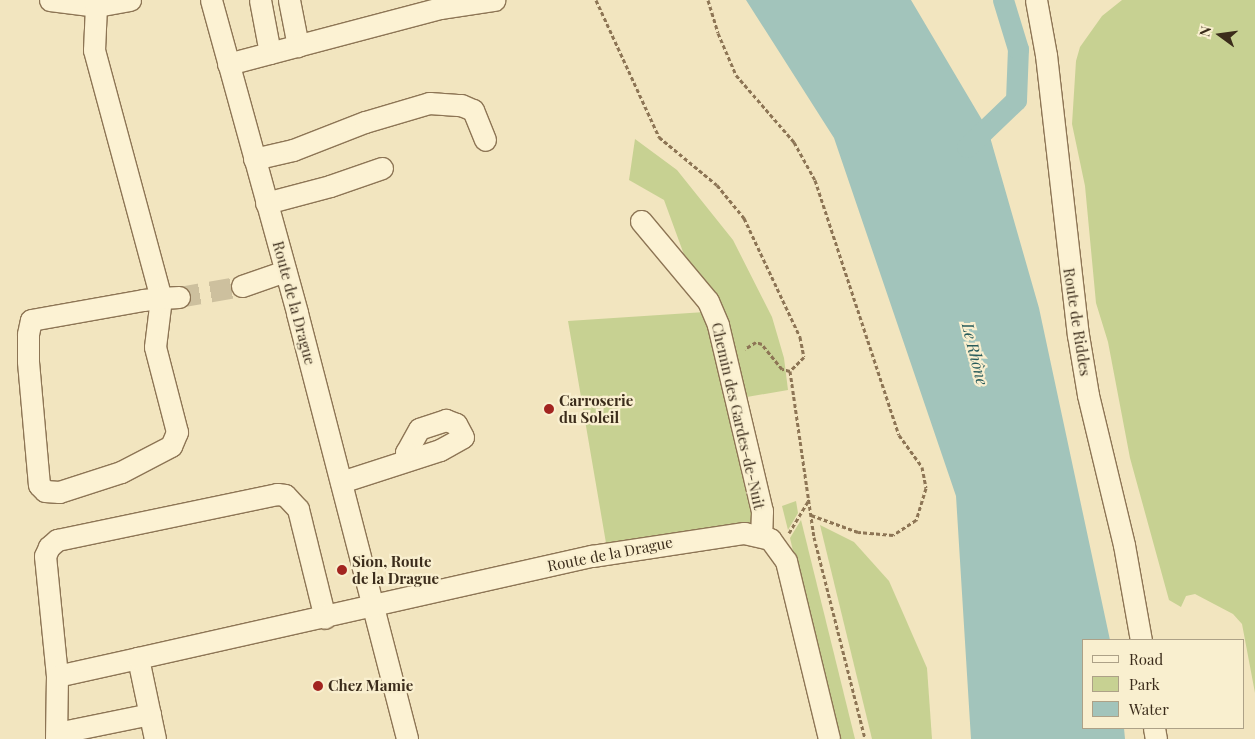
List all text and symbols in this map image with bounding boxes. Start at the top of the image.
north arrow [1195,10,1245,60]
text: N [1195,24,1215,38]
street label: Route de la Drague [269,239,319,367]
street label: Route de Riddes [1060,267,1094,377]
street label: Chemin des Gardes-de-Nuit [708,321,768,511]
water label: Le Rhône [958,321,992,387]
place label: Carroserie du Soleil [559,391,633,426]
marker: Carroserie du Soleil [543,403,555,415]
street label: Route de la Drague [545,533,675,575]
place label: Sion, Route de la Drague [352,552,439,587]
marker: Sion, Route de la Drague [336,564,348,576]
legend [1082,639,1245,729]
text: Road [1129,649,1163,669]
text: Park [1129,674,1160,694]
place label: Chez Mamie [328,677,413,695]
marker: Chez Mamie [312,680,324,692]
text: Water [1129,699,1169,719]

